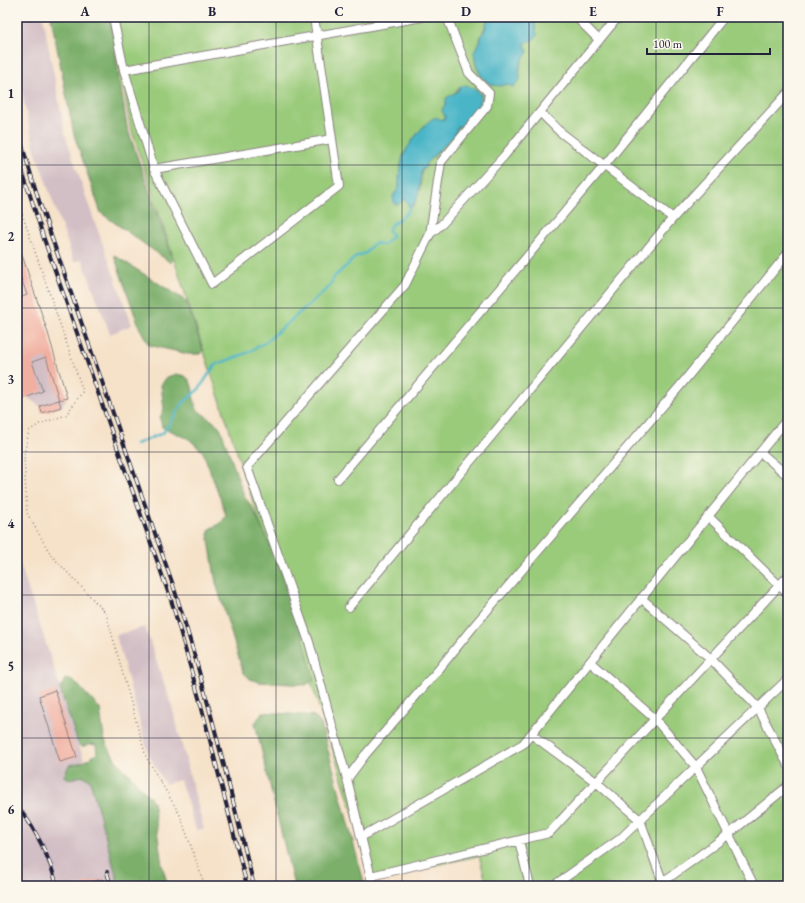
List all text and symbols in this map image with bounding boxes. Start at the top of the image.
text: A [79,3,90,20]
text: B [208,3,216,20]
text: C [334,3,344,20]
text: D [461,3,471,20]
text: E [589,3,597,20]
text: F [716,3,724,20]
scale bar [647,30,770,56]
text: 100 m [653,36,683,52]
text: 1 [8,85,15,102]
text: 2 [8,228,15,245]
text: 3 [8,371,15,388]
text: 4 [8,515,15,532]
text: 5 [8,658,14,675]
text: 6 [8,801,15,818]

